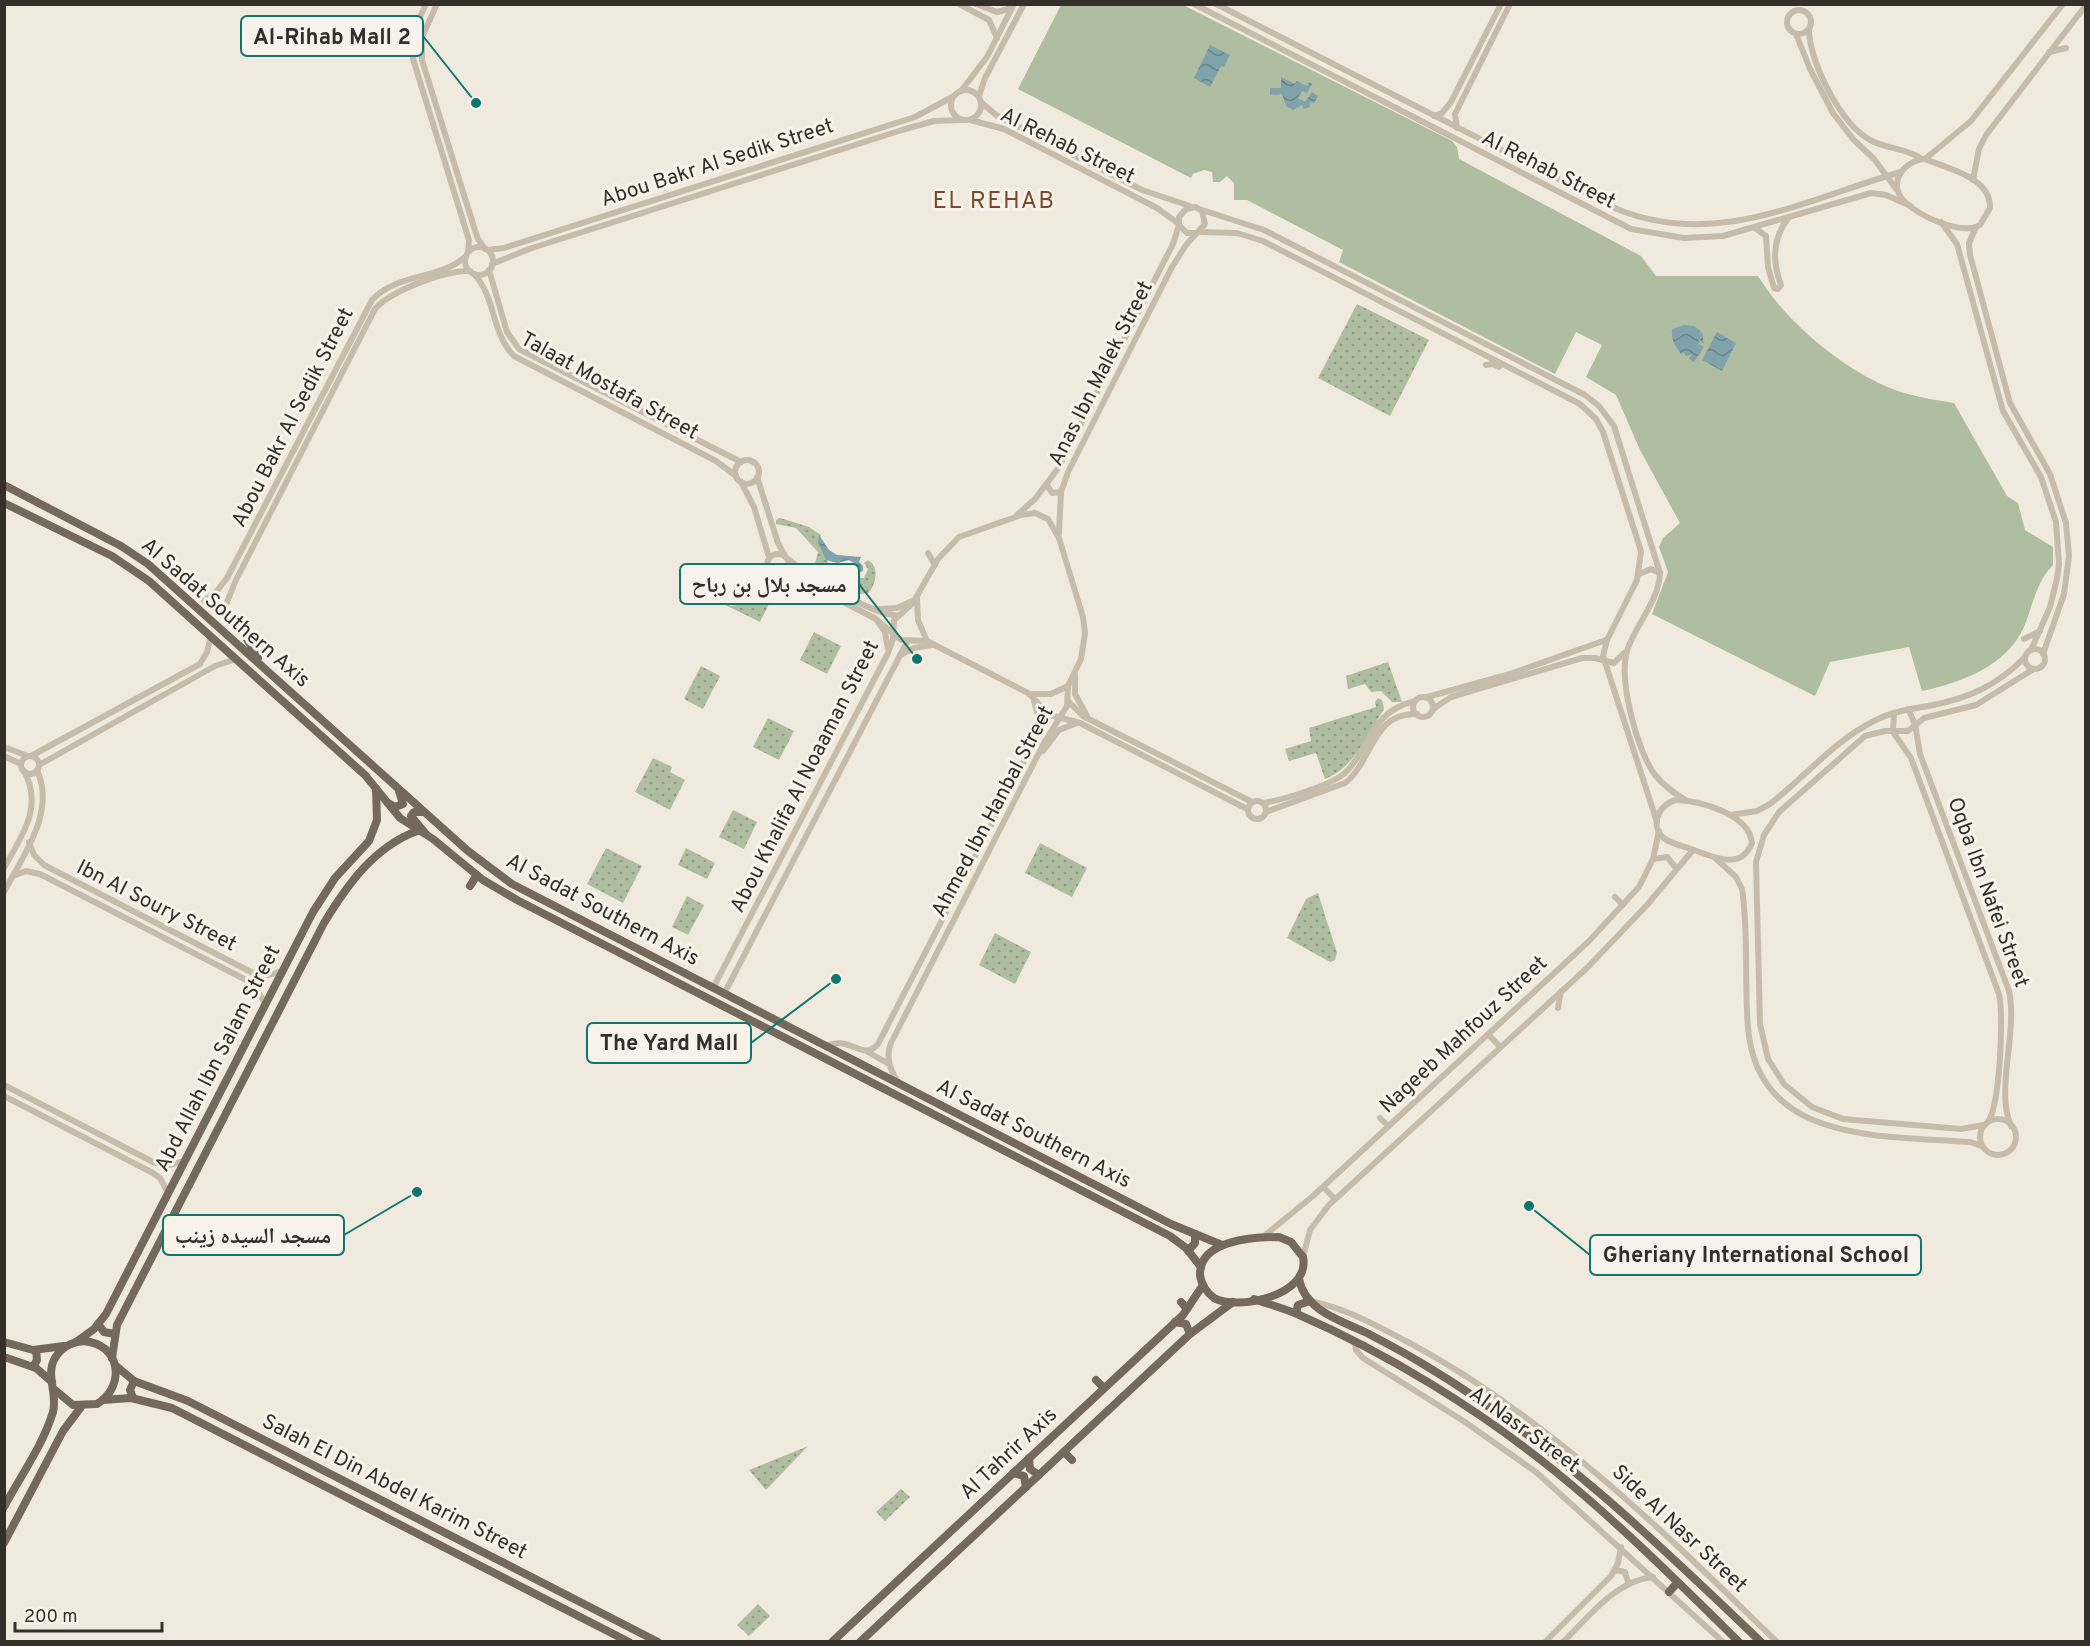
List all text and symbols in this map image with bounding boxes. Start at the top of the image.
callout: Al-Rihab Mall 2 [241,16,423,56]
text: Al-Rihab Mall 2 [253,25,411,52]
street label: Al Rehab Street [995,102,1139,191]
street label: Abou Bakr Al Sedik Street [598,113,837,214]
street label: Al Rehab Street [1477,125,1620,216]
district label: EL REHAB [933,187,1055,217]
street label: Anas Ibn Malek Street [1043,276,1160,471]
street label: Abou Bakr Al Sedik Street [226,303,361,532]
street label: Talaat Mostafa Street [515,326,703,447]
street label: Al Sadat Southern Axis [135,532,315,694]
callout: مسجد بلال بن رباح [680,564,859,604]
text: مسجد بلال بن رباح [691,573,847,600]
street label: Abou Khalifa Al Noaaman Street [725,636,886,918]
street label: Ahmed Ibn Hanbal Street [926,701,1061,922]
street label: Oqba Ibn Nafei Street [1941,794,2035,991]
street label: Al Sadat Southern Axis [501,848,704,973]
street label: Ibn Al Soury Street [72,854,241,958]
street label: Abd Allah Ibn Salam Street [149,941,287,1177]
street label: Nageeb Mahfouz Street [1375,950,1554,1120]
callout: The Yard Mall [587,1023,751,1063]
text: The Yard Mall [600,1031,738,1058]
street label: Al Sadat Southern Axis [931,1073,1135,1195]
callout: مسجد السيده زينب [163,1215,344,1255]
text: مسجد السيده زينب [175,1224,331,1251]
callout: Gheriany International School [1590,1235,1921,1275]
text: Gheriany International School [1603,1243,1909,1270]
street label: Al Nasr Street [1463,1381,1585,1480]
street label: Al Tahrir Axis [955,1402,1064,1506]
street label: Salah El Din Abdel Karim Street [257,1409,532,1566]
street label: Side Al Nasr Street [1605,1459,1752,1599]
scale bar [15,1595,162,1633]
text: 200 m [24,1606,77,1629]

